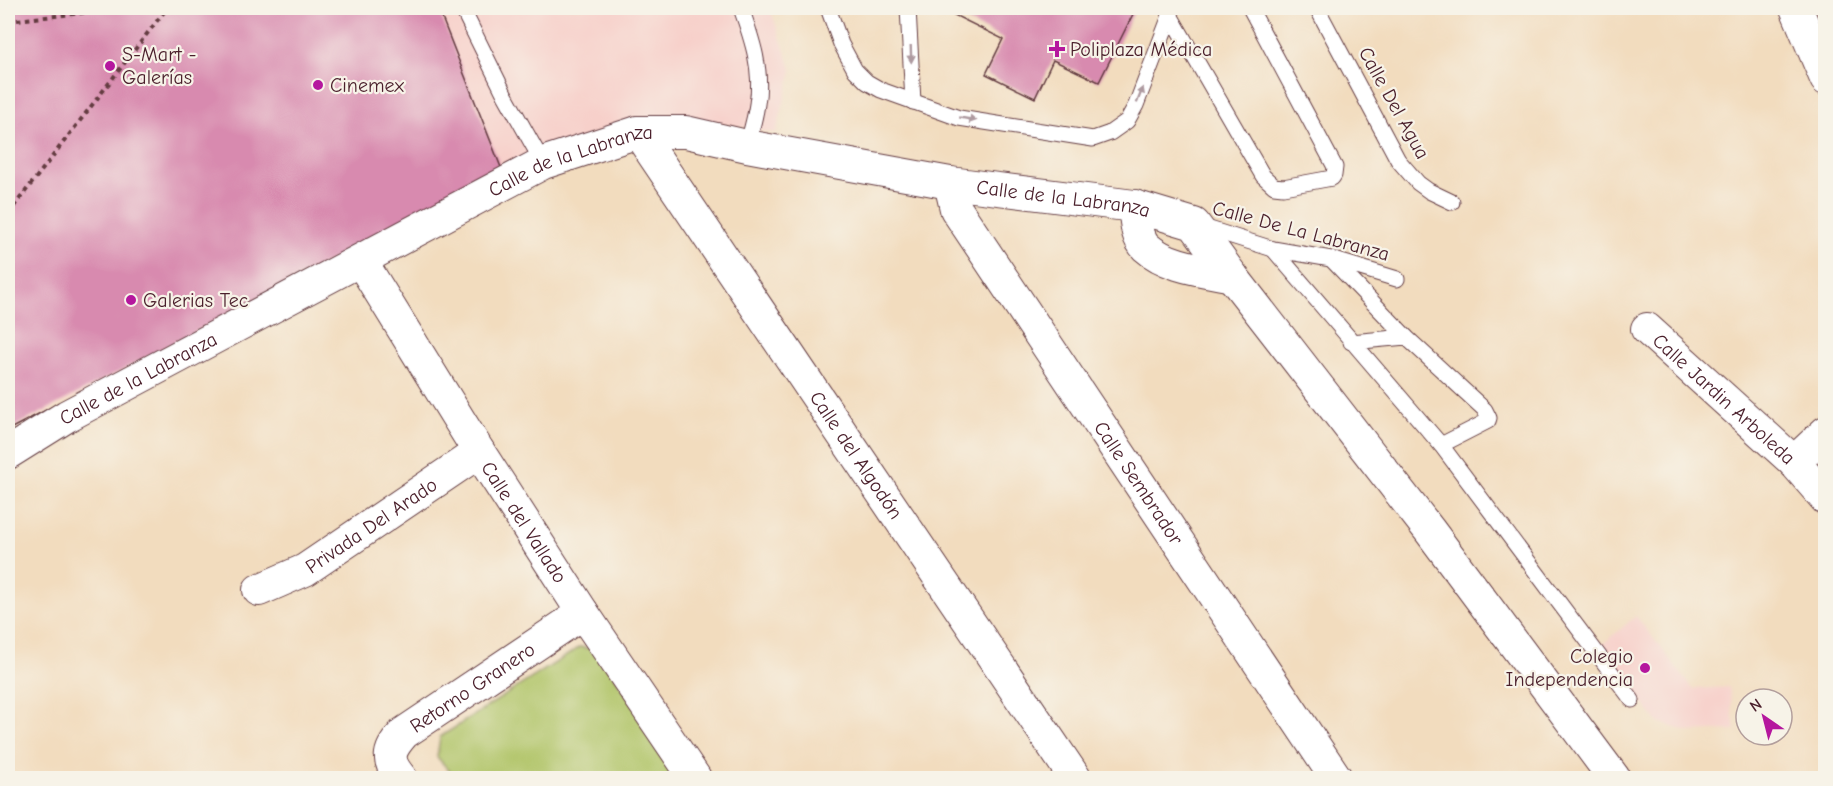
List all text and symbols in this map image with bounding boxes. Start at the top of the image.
place label: Poliplaza Médica [1070,38,1212,61]
marker: Poliplaza Médica [1048,40,1066,58]
place label: S-Mart - Galerías [122,43,197,89]
street label: Calle Del Agua [1354,43,1434,163]
one-way arrow [906,45,915,64]
marker: S-Mart - Galerías [103,59,117,73]
place label: Cinemex [330,74,404,97]
marker: Cinemex [311,78,325,92]
one-way arrow [1136,85,1146,103]
one-way arrow [959,115,978,124]
street label: Calle de la Labranza [484,121,653,201]
street label: Calle de la Labranza [975,175,1153,222]
street label: Calle De La Labranza [1210,196,1392,266]
place label: Galerias Tec [143,289,249,312]
marker: Galerias Tec [124,293,138,307]
street label: Calle de la Labranza [55,327,221,430]
street label: Calle Jardin Arboleda [1648,329,1800,469]
street label: Calle del Algodón [805,387,908,523]
street label: Calle Sembrador [1089,417,1188,549]
street label: Calle del Vallado [477,457,572,587]
street label: Privada Del Arado [301,472,441,578]
street label: Retorno Granero [406,637,539,737]
place label: Colegio Independencia [1506,645,1633,691]
marker: Colegio Independencia [1638,661,1652,675]
north arrow [1734,687,1794,747]
text: N [1747,695,1765,716]

